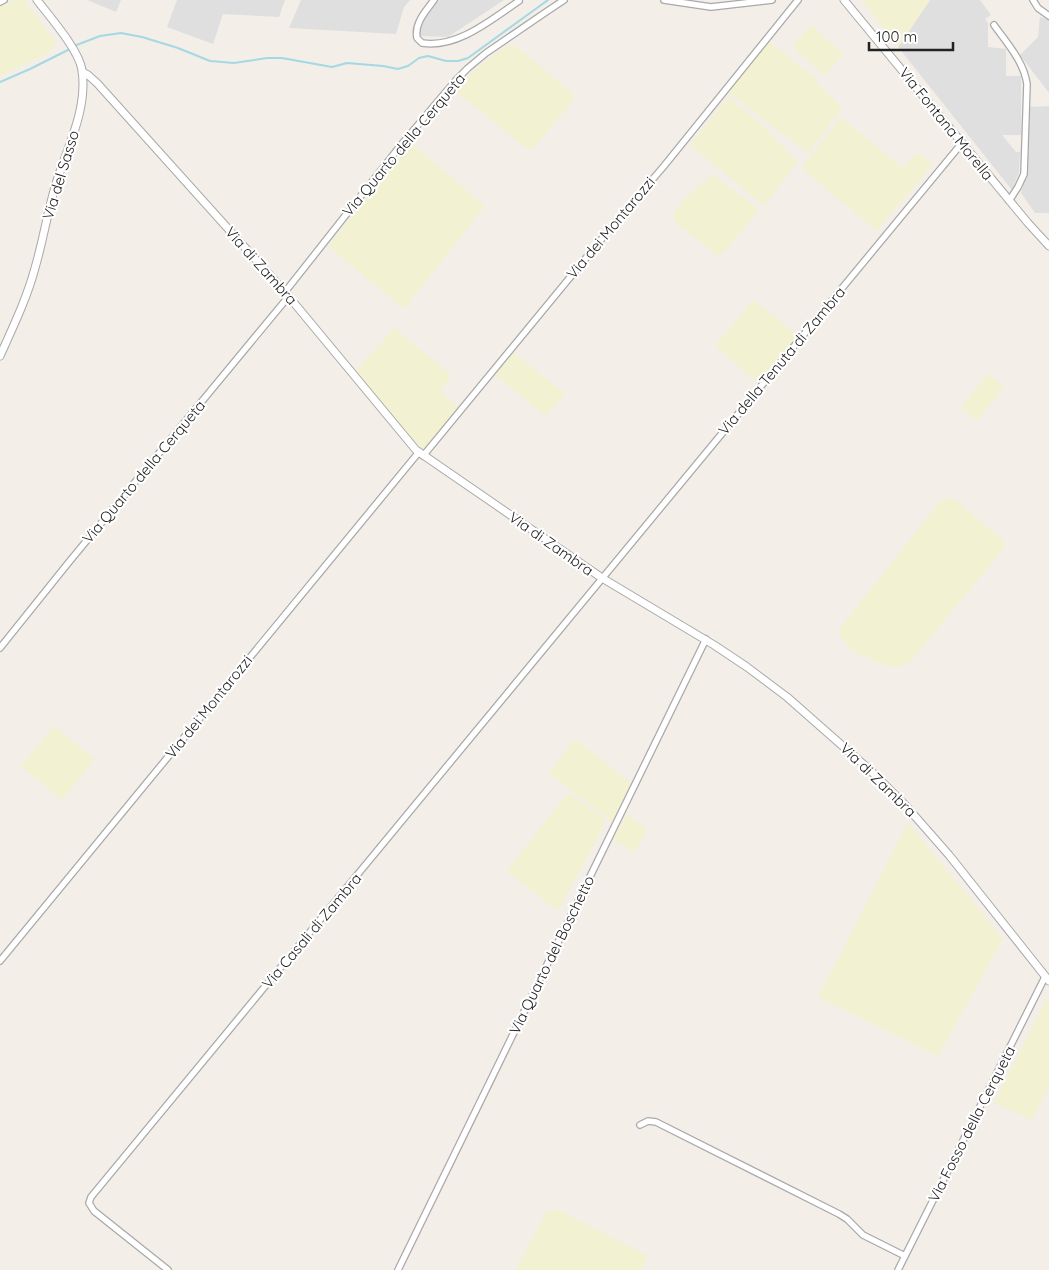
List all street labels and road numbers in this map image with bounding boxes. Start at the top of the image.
street label: Via Fontana Morella [895,63,998,184]
street label: Via Quarto della Cerqueta [338,69,469,220]
street label: Via del Sasso [38,128,83,222]
street label: Via dei Montarozzi [562,173,659,283]
street label: Via di Zambra [221,223,302,309]
street label: Via della Tenuta di Zambra [714,283,849,439]
street label: Via Quarto della Cerqueta [78,396,209,547]
street label: Via di Zambra [505,507,597,580]
street label: Via dei Montarozzi [161,651,256,762]
street label: Via di Zambra [836,738,921,821]
street label: Via Casali di Zambra [258,869,365,992]
street label: Via Quarto del Boschetto [505,872,598,1037]
street label: Via Fosso della Cerqueta [924,1043,1019,1205]

